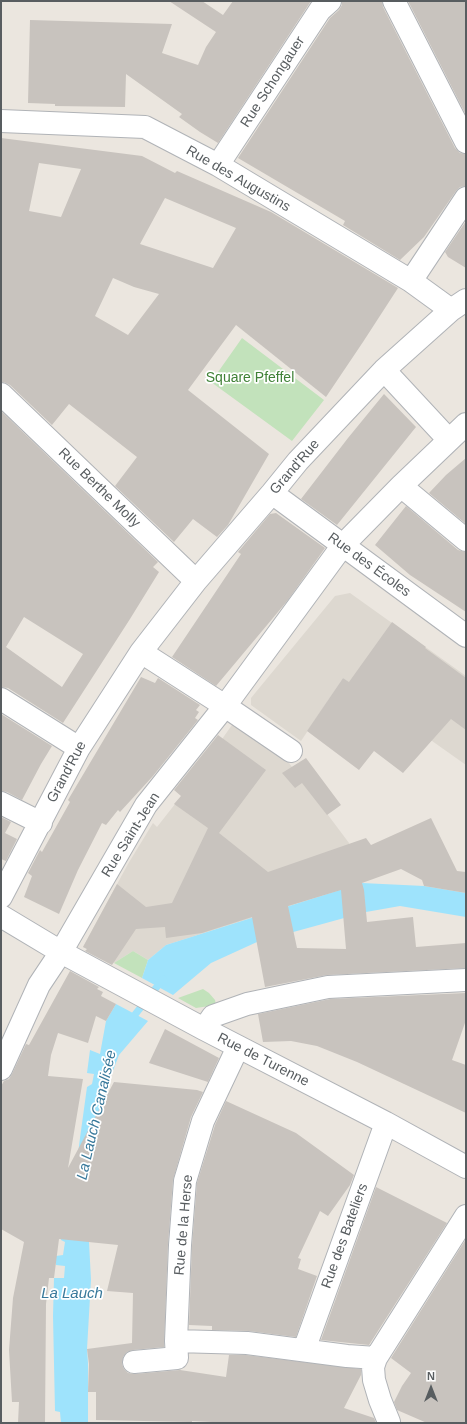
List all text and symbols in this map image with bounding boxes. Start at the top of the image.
street label: Rue Schongauer [237,33,309,131]
street label: Rue des Augustins [183,142,293,216]
park label: Square Pfeffel [206,370,294,386]
street label: Grand'Rue [267,436,323,498]
street label: Rue Berthe Molly [55,445,143,531]
street label: Rue des Écoles [324,529,414,601]
street label: Grand'Rue [44,738,90,806]
street label: Rue Saint-Jean [98,790,164,880]
street label: Rue de Turenne [214,1030,312,1090]
water label: La Lauch Canalisée [73,1048,121,1182]
street label: Rue de la Herse [171,1174,197,1276]
street label: Rue des Bateliers [318,1181,372,1291]
water label: La Lauch [41,1285,103,1303]
north arrow [411,1368,451,1408]
text: N [427,1370,435,1382]

